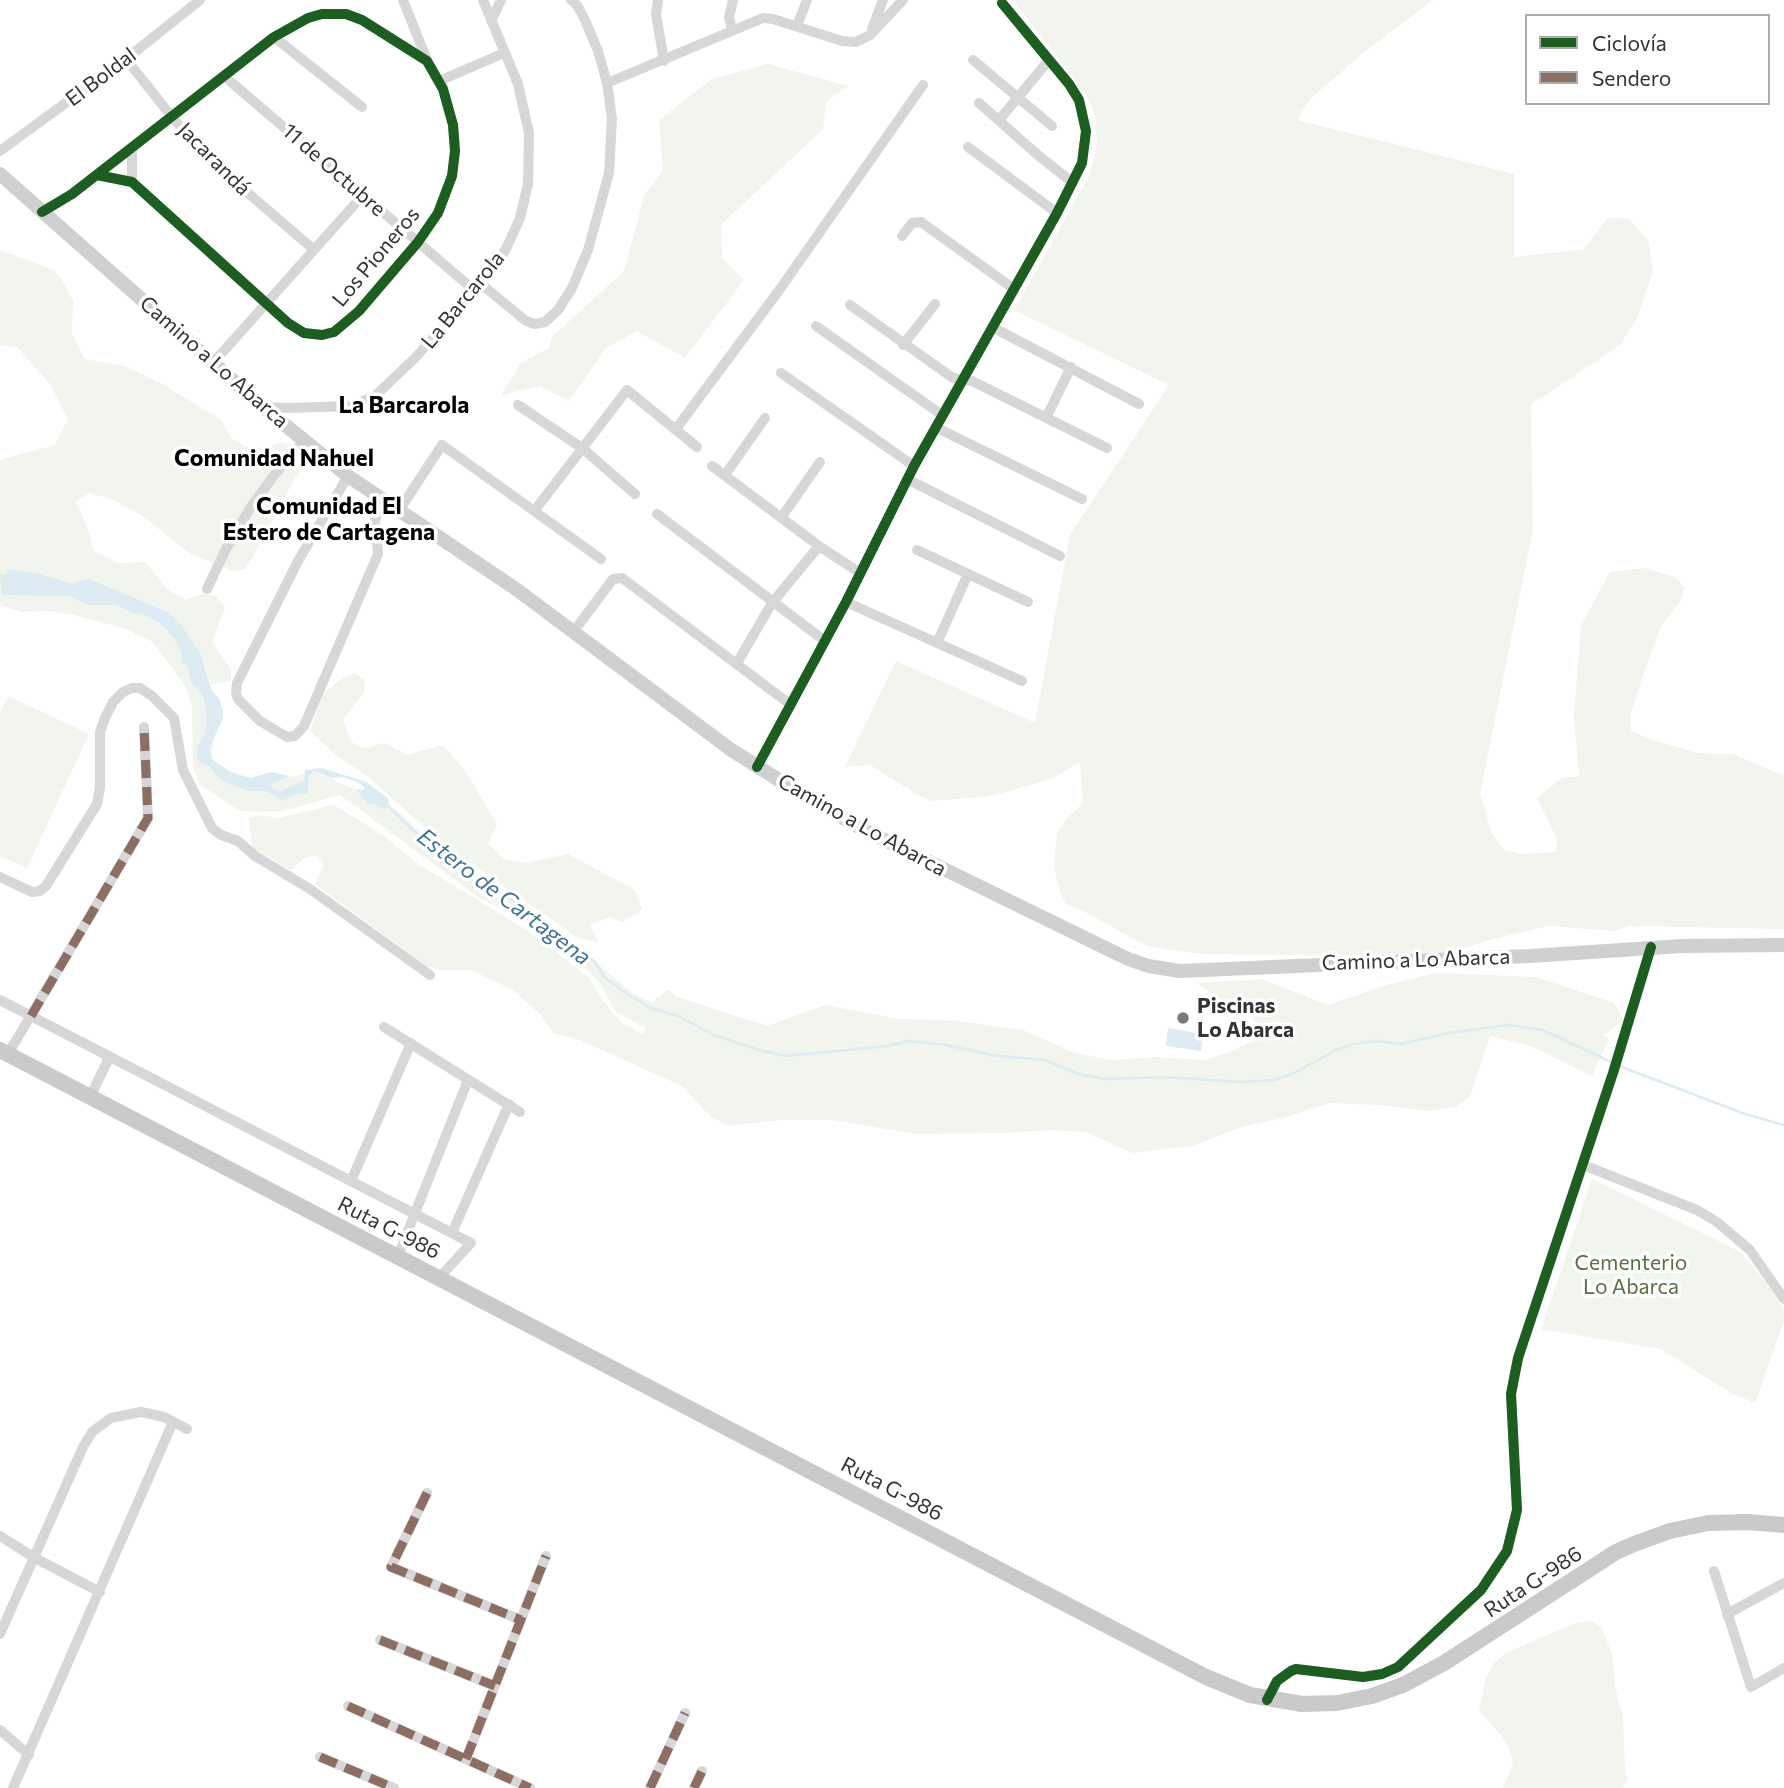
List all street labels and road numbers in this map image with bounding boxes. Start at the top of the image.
street label: El Boldal [61,42,141,112]
street label: Jacarandá [172,117,256,201]
street label: 11 de Octubre [277,118,391,222]
street label: Los Pioneros [327,202,425,312]
street label: La Barcarola [416,246,510,354]
street label: Camino a Lo Abarca [135,291,293,433]
street label: Camino a Lo Abarca [773,768,951,882]
street label: Camino a Lo Abarca [1321,944,1511,976]
street label: Ruta G-986 [333,1191,445,1265]
street label: Ruta G-986 [837,1452,947,1526]
street label: Ruta G-986 [1479,1541,1587,1623]

